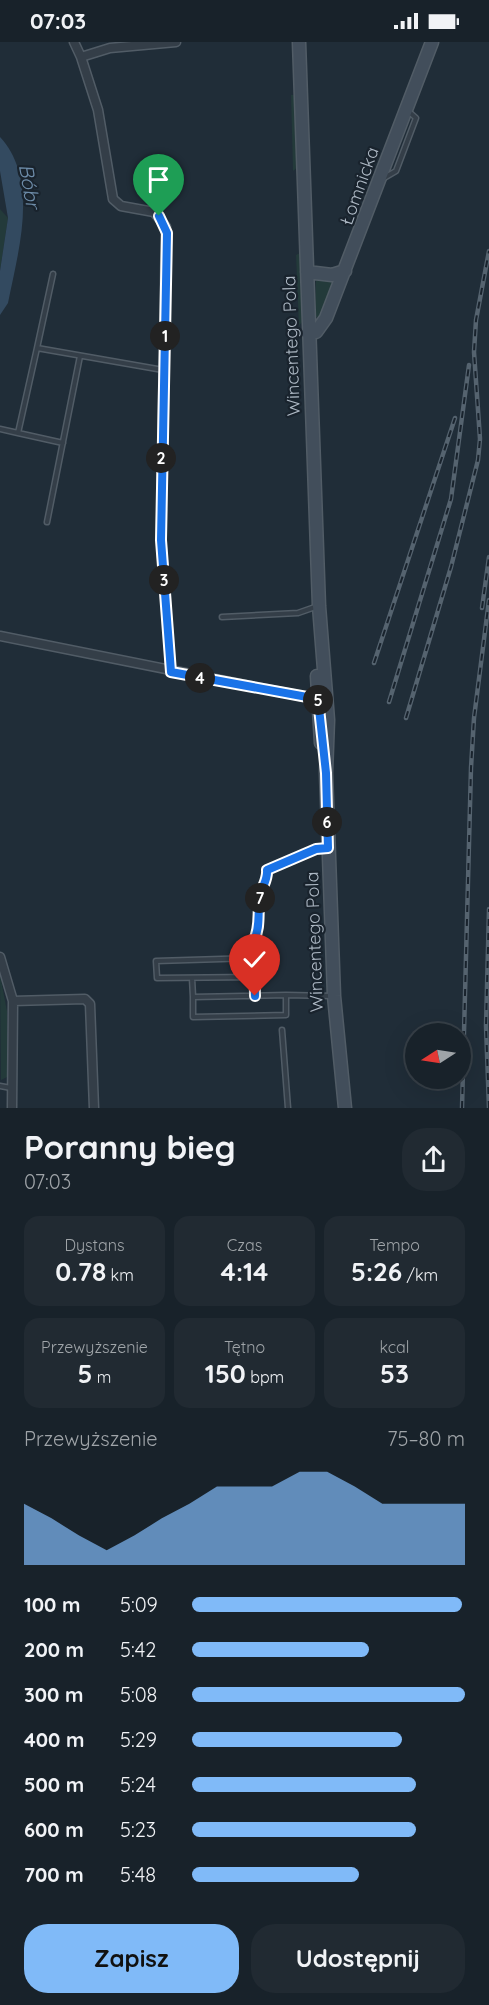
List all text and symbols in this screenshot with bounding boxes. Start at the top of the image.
text: 07:03 [30,7,86,35]
street label: Łomnicka [334,144,384,228]
pin [133,154,184,216]
water label: Bóbr [14,162,47,213]
icon: arrive [142,163,175,196]
street label: Wincentego Pola [277,275,305,417]
pin: 1 [150,321,180,351]
text: 1 [162,326,168,346]
pin: 2 [146,443,176,473]
text: 2 [156,448,166,468]
pin: 3 [149,565,179,595]
text: 3 [160,570,168,590]
pin: 4 [185,663,215,693]
text: 4 [195,668,205,688]
pin: 5 [303,685,333,715]
text: 5 [313,690,323,710]
pin: 6 [312,807,342,837]
text: 6 [323,812,331,832]
street label: Wincentego Pola [300,871,328,1013]
pin: 7 [245,883,275,913]
text: 7 [256,888,264,908]
pin [229,934,280,996]
icon: check [238,943,271,976]
north arrow [405,1023,471,1089]
map controls [405,1023,471,1089]
text: Poranny bieg [24,1126,235,1167]
button: share [402,1128,465,1191]
text: 07:03 [24,1169,71,1194]
text: Dystans [65,1235,124,1255]
text: Czas [227,1235,262,1255]
text: Tempo [369,1235,420,1255]
text: 0.78 [55,1255,106,1288]
text: 4:14 [221,1255,268,1288]
text: 5:26 [351,1255,402,1288]
text: km [106,1265,134,1285]
text: /km [402,1265,438,1285]
text: Przewyższenie [41,1337,148,1357]
text: Tętno [224,1337,265,1357]
text: kcal [380,1337,409,1357]
text: 5 [78,1357,93,1390]
text: 150 [205,1357,246,1390]
text: 53 [380,1357,409,1390]
text: m [93,1367,111,1387]
text: bpm [246,1367,284,1387]
text: Przewyższenie [24,1426,157,1451]
text: 75–80 m [387,1426,465,1451]
text: 100 m [24,1592,80,1617]
text: 5:09 [120,1592,158,1617]
text: 200 m [24,1637,84,1662]
text: 5:42 [120,1637,156,1662]
text: 300 m [24,1682,83,1707]
text: 5:08 [120,1682,157,1707]
text: 400 m [24,1727,84,1752]
text: 5:29 [120,1727,157,1752]
text: 500 m [24,1772,84,1797]
text: 5:24 [120,1772,156,1797]
text: 600 m [24,1817,84,1842]
text: 5:23 [120,1817,156,1842]
text: 700 m [24,1862,84,1887]
text: 5:48 [120,1862,156,1887]
button: Zapisz [24,1924,239,1993]
button: Udostępnij [251,1924,465,1993]

